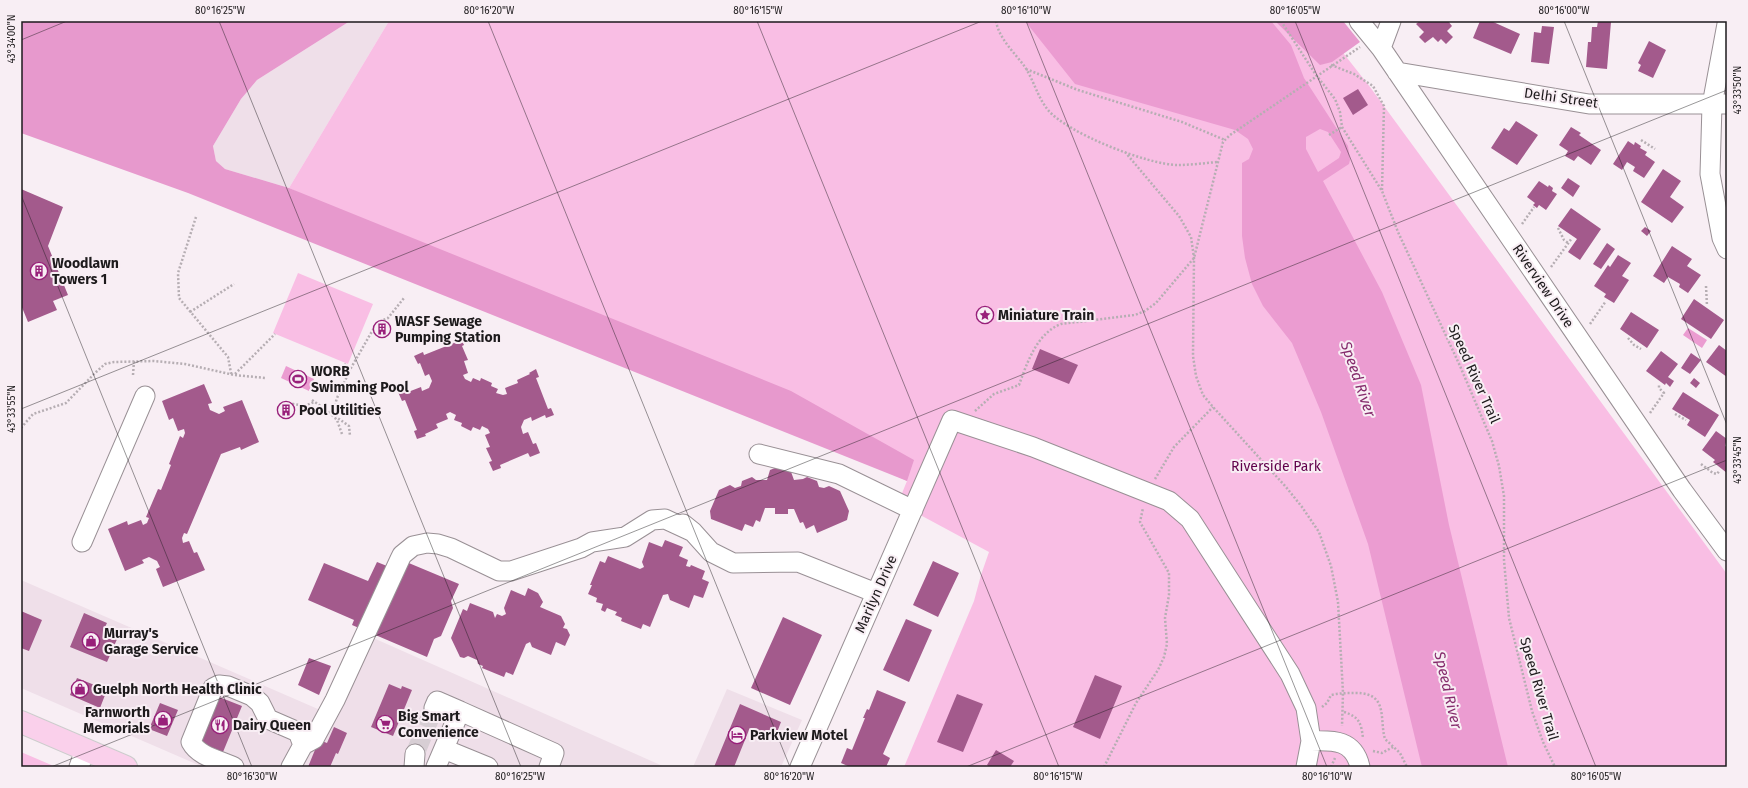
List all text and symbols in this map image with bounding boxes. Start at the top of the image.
text: 80°16'25"W [195,5,246,17]
text: 80°16'20"W [464,5,515,17]
text: 80°16'15"W [733,5,783,17]
text: 80°16'10"W [1001,5,1052,17]
text: 80°16'05"W [1270,5,1321,17]
text: 80°16'00"W [1538,5,1590,17]
text: 43°34'00"N [6,14,18,64]
text: 43°33'50"N [1732,66,1744,114]
street label: Delhi Street [1523,84,1600,112]
street label: Riverview Drive [1509,241,1577,331]
place label: Woodlawn Towers 1 [52,255,119,288]
building icon: Woodlawn Towers 1 [29,261,49,281]
place icon: Miniature Train [975,305,995,325]
place label: Miniature Train [998,307,1094,324]
place label: WASF Sewage Pumping Station [395,313,501,346]
building icon: WASF Sewage Pumping Station [372,319,392,339]
street label: Speed River Trail [1445,322,1503,426]
water label: Speed River [1336,338,1380,420]
place label: WORB Swimming Pool [311,363,409,396]
sports icon: WORB Swimming Pool [288,369,308,389]
text: 43°33'55"N [6,385,18,433]
building icon: Pool Utilities [276,400,296,420]
place label: Pool Utilities [299,402,381,419]
text: 43°33'45"N [1732,436,1744,484]
park label: Riverside Park [1231,458,1322,475]
street label: Marilyn Drive [851,552,901,636]
place label: Murray's Garage Service [104,625,199,658]
shop icon: Murray's Garage Service [81,631,101,651]
street label: Speed River Trail [1516,635,1562,743]
water label: Speed River [1430,649,1466,732]
shop icon: Guelph North Health Clinic [70,679,90,699]
place label: Guelph North Health Clinic [93,681,262,698]
place label: Farnworth Memorials [83,704,150,737]
place label: Big Smart Convenience [398,708,479,741]
shop icon: Farnworth Memorials [153,710,173,730]
supermarket icon: Big Smart Convenience [375,714,395,734]
restaurant icon: Dairy Queen [210,715,230,735]
place label: Dairy Queen [233,717,311,734]
hotel icon: Parkview Motel [727,725,747,745]
place label: Parkview Motel [750,727,848,744]
text: 80°16'30"W [227,771,278,783]
text: 80°16'25"W [495,771,546,783]
text: 80°16'20"W [764,771,815,783]
text: 80°16'15"W [1033,771,1083,783]
text: 80°16'10"W [1302,771,1353,783]
text: 80°16'05"W [1571,771,1622,783]

